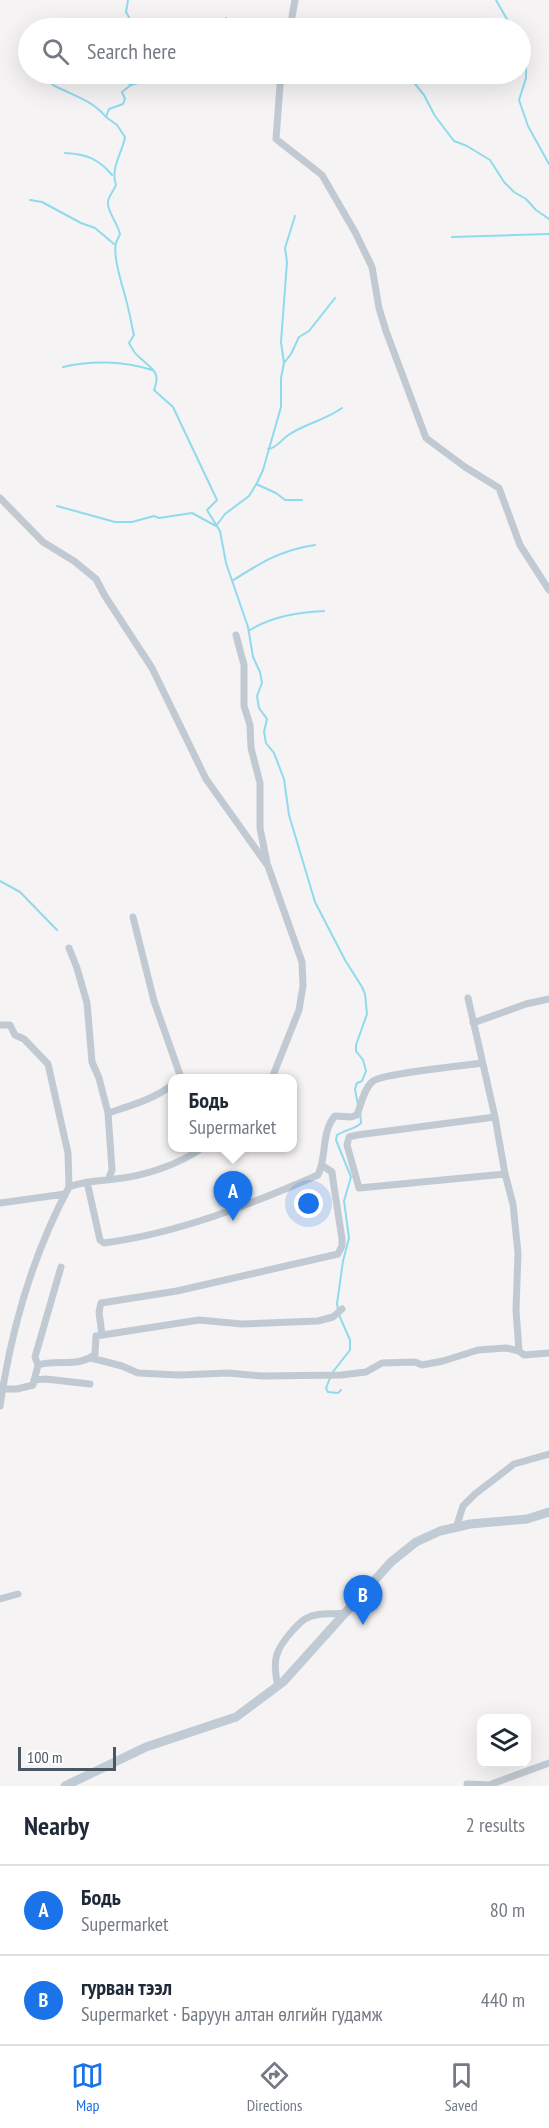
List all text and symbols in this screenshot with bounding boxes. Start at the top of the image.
search box [18,18,531,84]
icon: search [39,35,72,68]
text: Search here [87,37,176,65]
popup [168,1074,297,1152]
text: Бодь [189,1086,229,1114]
text: Supermarket [189,1114,276,1140]
pin: A [214,1172,252,1221]
your location [294,1189,323,1218]
pin: B [344,1576,382,1625]
map controls [477,1714,531,1768]
button: layers [477,1714,531,1768]
scale bar [18,1744,116,1772]
text: 100 m [27,1747,62,1767]
text: Nearby [24,1809,89,1842]
text: 2 results [466,1812,525,1838]
text: Бодь [81,1883,121,1911]
text: A [38,1897,49,1923]
text: 80 m [490,1897,525,1923]
text: Supermarket [81,1911,169,1937]
text: гурван тээл [81,1973,172,2001]
text: B [39,1987,48,2013]
text: 440 m [481,1987,525,2013]
text: Supermarket · Баруун алтан өлгийн гудамж [81,2001,383,2027]
tab: Map [71,2059,104,2115]
tab: Directions [247,2059,302,2115]
tab: Saved [445,2059,478,2115]

